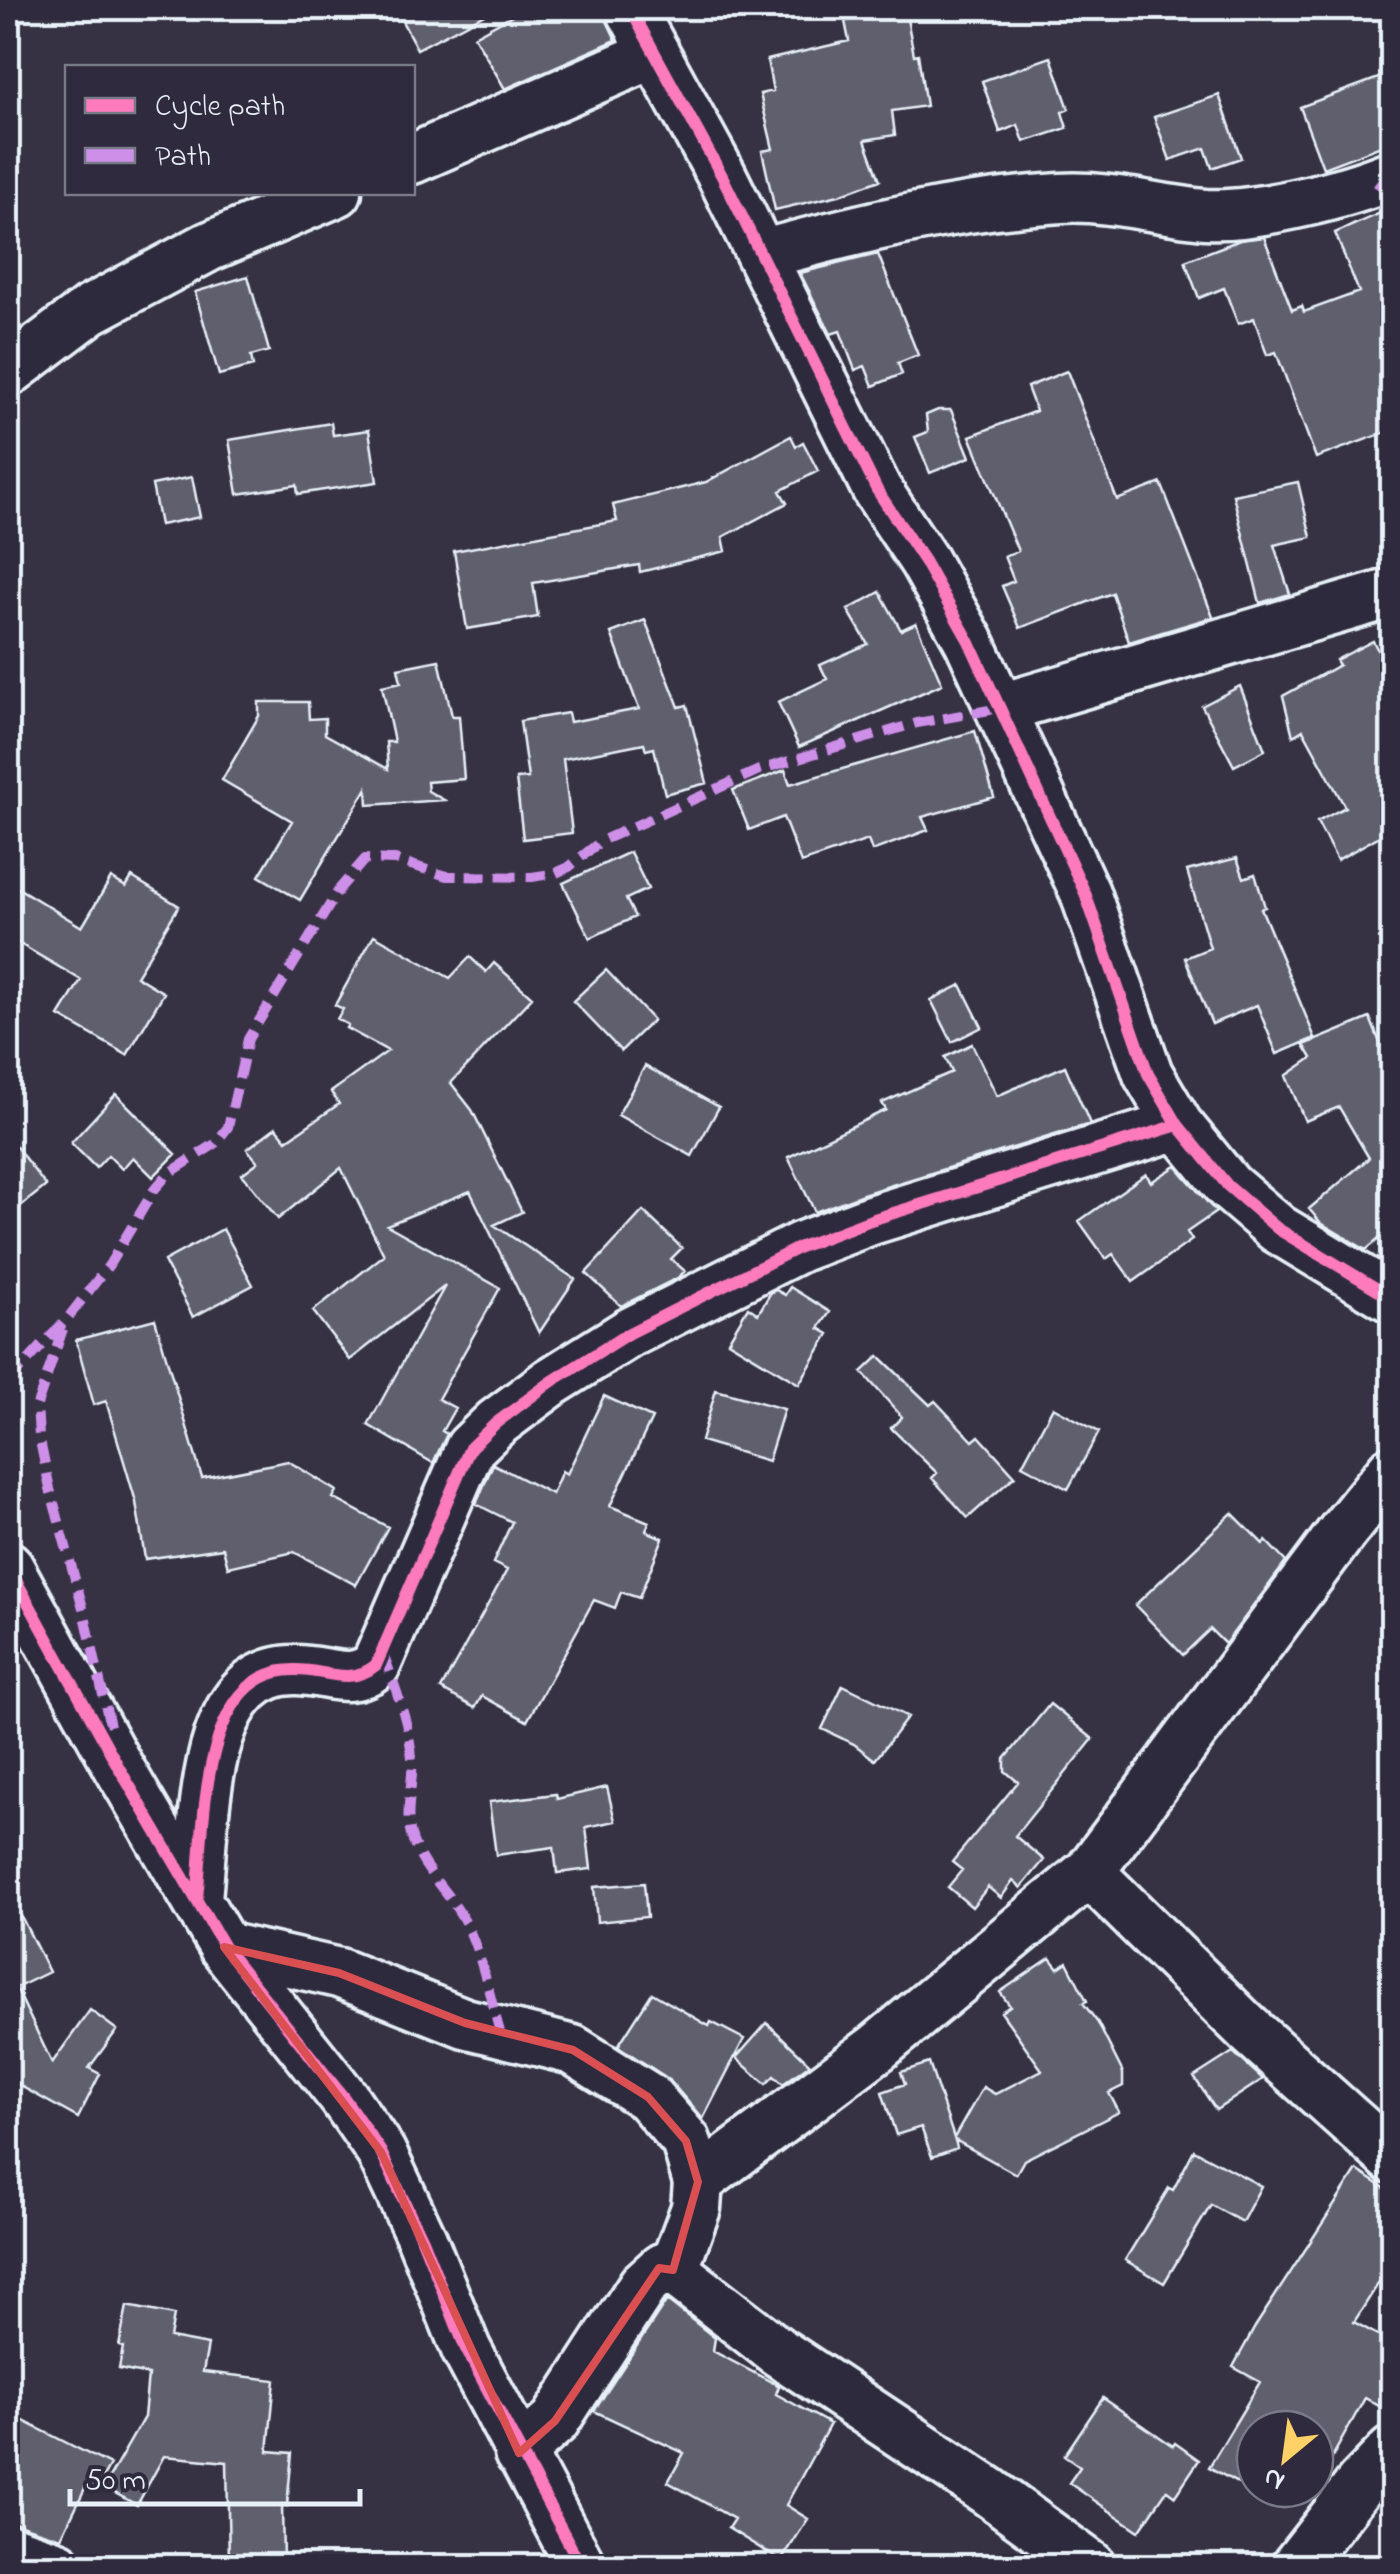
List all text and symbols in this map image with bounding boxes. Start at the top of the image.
legend [65,65,415,195]
text: Cycle path [155,86,285,130]
text: Path [155,136,211,180]
north arrow [1235,2409,1335,2509]
scale bar [70,2444,360,2506]
text: N [1256,2455,1293,2500]
text: 50 m [85,2460,146,2504]

